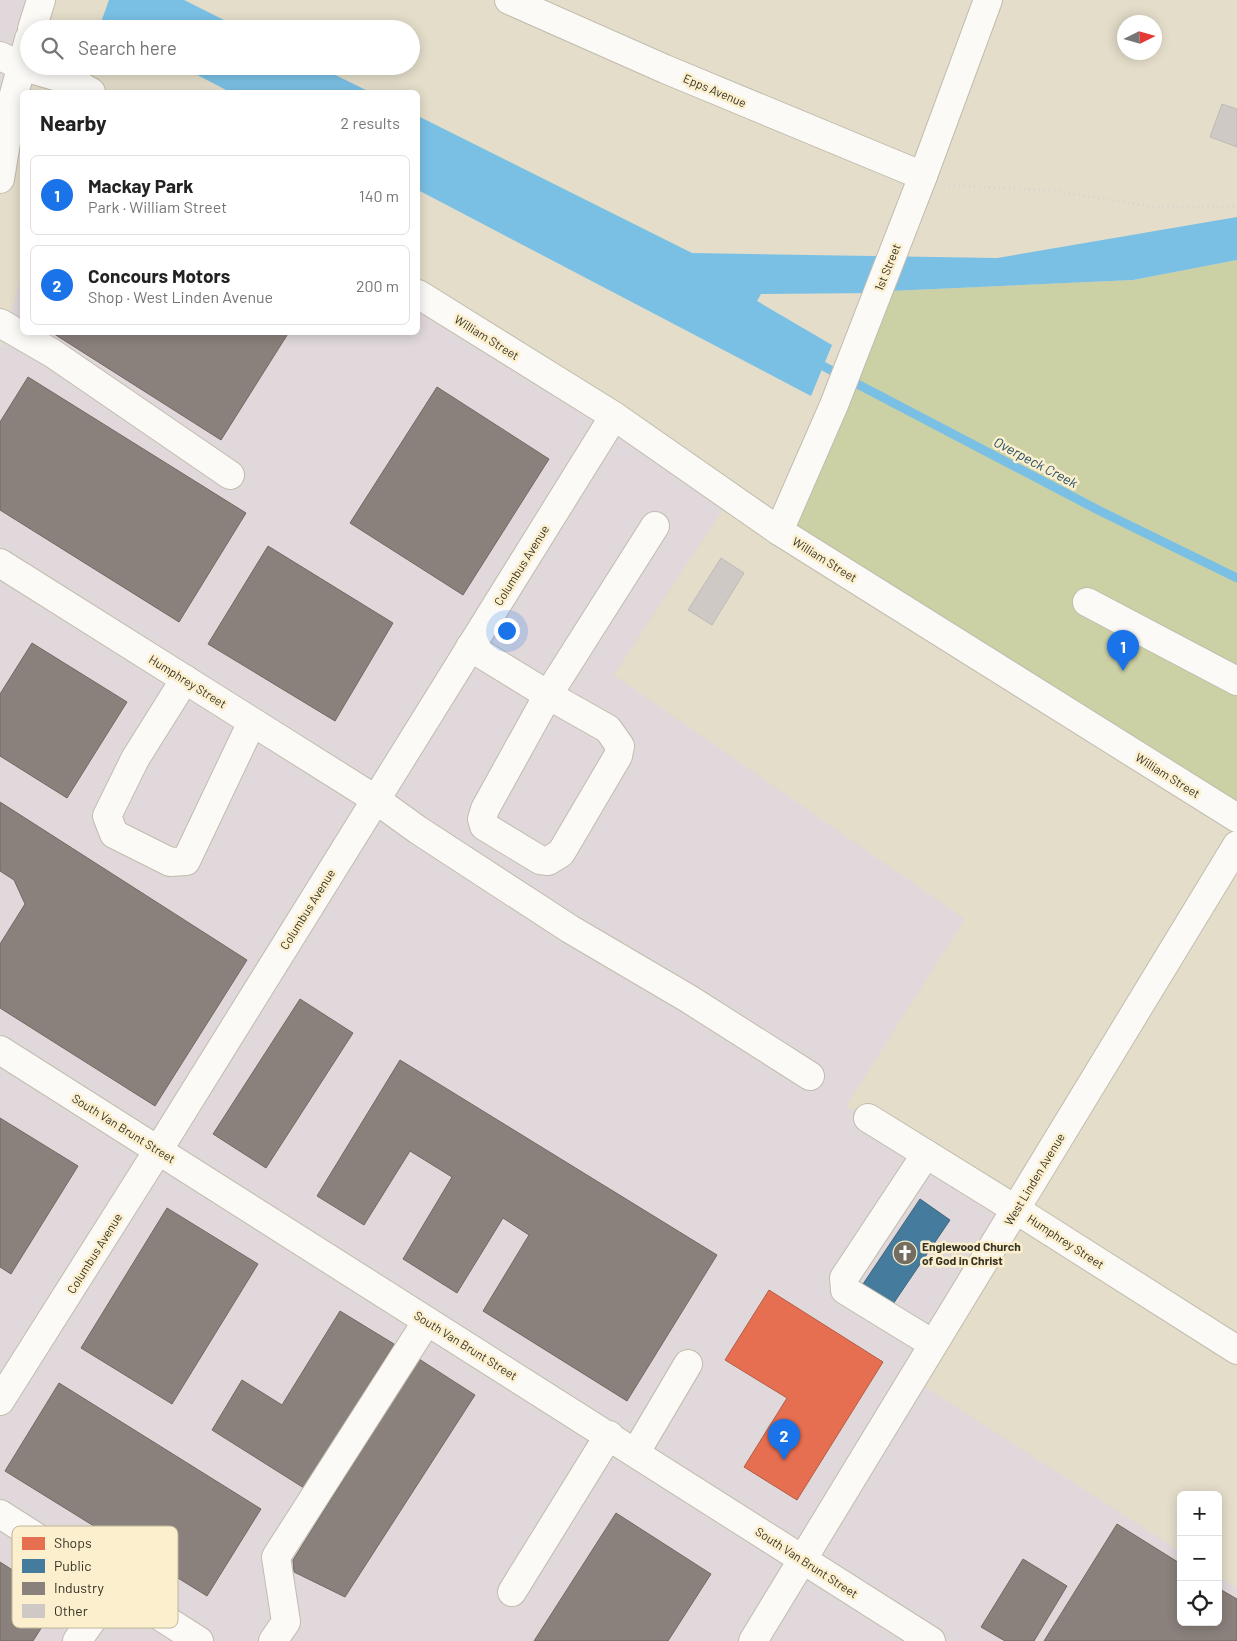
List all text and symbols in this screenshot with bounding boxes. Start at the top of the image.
north arrow [1117,15,1162,60]
search box [20,20,420,75]
icon: search [38,34,66,62]
text: Search here [78,36,177,59]
street label: Epps Avenue [682,71,748,109]
text: Nearby [40,110,106,135]
text: 2 results [341,113,400,132]
text: Mackay Park [88,174,193,197]
text: 1 [54,186,60,205]
text: 140 m [359,186,399,205]
text: Park · William Street [88,197,227,216]
street label: 1st Street [871,241,903,293]
text: Concours Motors [88,264,230,287]
text: 2 [53,276,61,295]
text: 200 m [356,276,399,295]
text: Shop · West Linden Avenue [88,287,273,306]
street label: William Street [452,312,522,362]
water label: Overpeck Creek [991,433,1081,491]
street label: Columbus Avenue [491,522,551,608]
street label: William Street [790,534,860,584]
your location [494,618,520,644]
pin: 1 [1107,630,1139,671]
street label: Humphrey Street [147,652,229,710]
street label: William Street [1133,750,1203,800]
street label: Columbus Avenue [277,866,337,952]
street label: South Van Brunt Street [70,1091,178,1165]
street label: West Linden Avenue [1001,1130,1067,1228]
street label: Columbus Avenue [64,1210,124,1296]
street label: Humphrey Street [1025,1211,1107,1271]
place label: Englewood Church of God in Christ [922,1239,1021,1267]
church icon: Englewood Church of God in Christ [892,1240,918,1266]
street label: South Van Brunt Street [412,1308,520,1382]
pin: 2 [768,1419,800,1460]
map controls [1177,1491,1222,1626]
button: + [1177,1491,1222,1536]
street label: South Van Brunt Street [753,1524,861,1600]
legend [12,1526,178,1628]
text: Shops [54,1534,92,1551]
button: − [1177,1536,1222,1581]
text: Public [54,1557,92,1574]
text: Industry [54,1579,105,1596]
button: locate [1177,1581,1222,1626]
text: Other [54,1602,88,1619]

